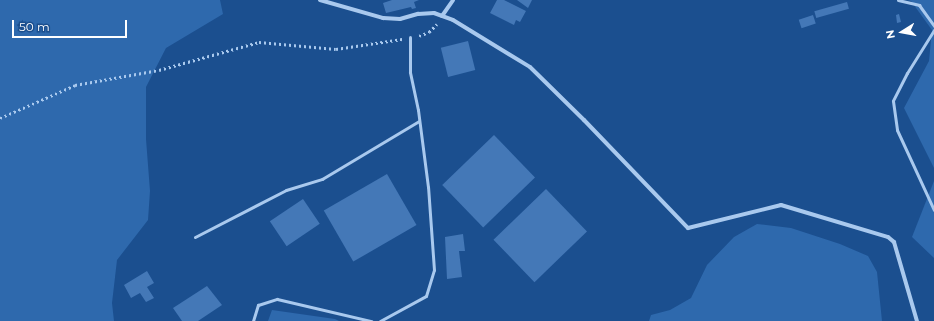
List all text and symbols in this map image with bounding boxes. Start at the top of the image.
scale bar [14,12,129,38]
north arrow [882,12,922,52]
text: 50 m [19,19,50,34]
text: N [883,29,898,40]

